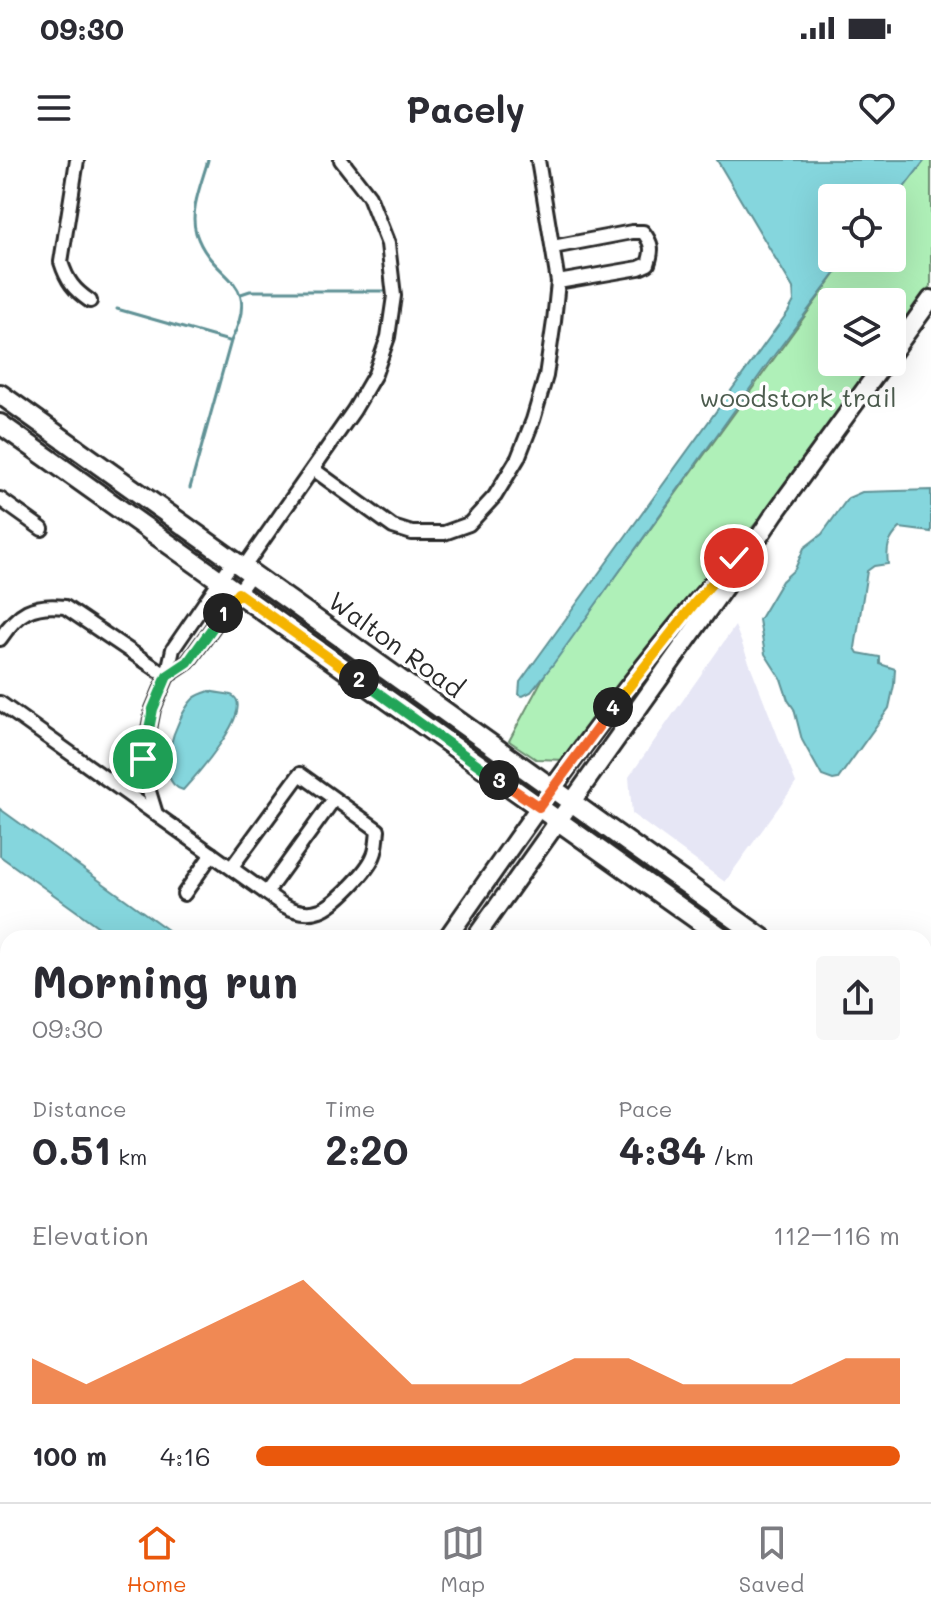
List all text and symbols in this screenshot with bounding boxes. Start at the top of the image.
text: 09:30 [40,8,124,48]
text: Pacely [406,85,525,132]
icon: menu [32,86,76,130]
icon: heart [855,86,899,130]
map controls [818,184,906,376]
button: locate [818,184,906,272]
button: layers [818,288,906,376]
park label: woodstork trail [699,380,897,414]
pin [700,524,768,592]
icon: check [712,536,756,580]
street label: Walton Road [322,583,471,705]
pin: 1 [203,593,243,633]
text: 1 [218,598,228,627]
pin: 2 [339,659,379,699]
text: 2 [353,664,365,693]
pin: 4 [593,687,633,727]
text: 4 [606,692,620,721]
pin [109,725,177,793]
icon: arrive [121,737,165,781]
pin: 3 [479,760,519,800]
text: 3 [492,765,506,794]
text: Morning run [32,952,298,1009]
button: share [816,956,900,1040]
text: 09:30 [32,1011,103,1045]
text: Distance [32,1094,127,1123]
text: Time [325,1094,375,1123]
text: Pace [619,1094,672,1123]
text: 0.51 [32,1123,111,1175]
text: 2:20 [325,1123,408,1175]
text: 4:34 [619,1123,706,1175]
text: km [111,1142,147,1171]
text: /km [706,1142,754,1171]
text: Elevation [32,1218,149,1252]
text: 112–116 m [773,1218,900,1252]
text: 100 m [32,1439,107,1473]
text: 4:16 [160,1439,211,1473]
tab: Home [127,1521,187,1598]
tab: Map [440,1521,485,1598]
tab: Saved [739,1521,804,1598]

